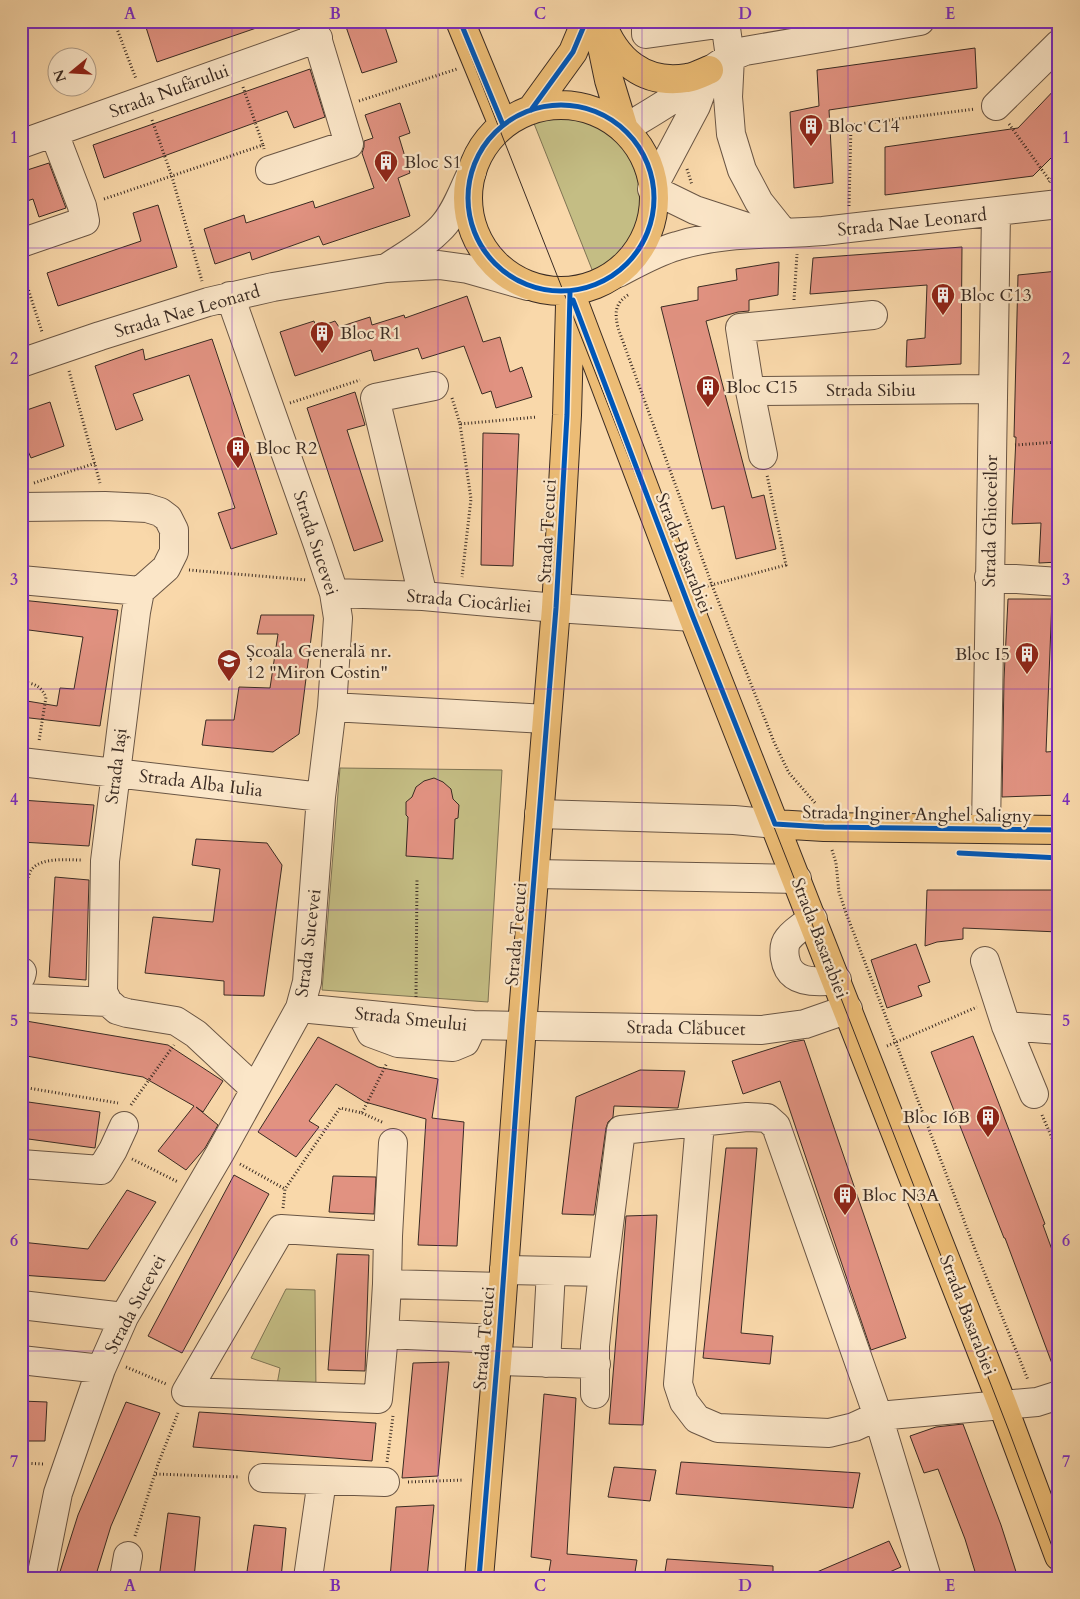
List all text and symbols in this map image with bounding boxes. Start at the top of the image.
text: A [124,3,136,25]
text: B [329,3,341,25]
text: C [534,3,546,25]
text: D [738,3,752,25]
text: E [945,3,955,25]
north arrow [48,48,98,98]
street label: Strada Nufărului [106,58,232,125]
text: N [49,67,71,85]
building icon: Bloc C14 [798,113,824,147]
place label: Bloc C14 [828,114,900,139]
text: 1 [10,127,18,149]
text: 1 [1062,127,1070,149]
building icon: Bloc S1 [373,149,399,183]
place label: Bloc S1 [404,150,462,175]
street label: Strada Nae Leonard [836,202,989,243]
street label: Strada Nae Leonard [111,279,263,344]
building icon: Bloc C13 [930,282,956,316]
place label: Bloc C13 [960,283,1032,308]
building icon: Bloc R1 [309,320,335,354]
place label: Bloc R1 [340,321,401,346]
text: 2 [10,348,18,370]
text: 2 [1062,348,1070,370]
building icon: Bloc C15 [695,374,721,408]
place label: Bloc C15 [726,375,798,400]
street label: Strada Sibiu [826,378,916,403]
building icon: Bloc R2 [225,435,251,469]
place label: Bloc R2 [256,436,317,461]
street label: Strada Ghioceilor [977,454,1004,587]
street label: Strada Tecuci [532,478,563,584]
street label: Strada Sucevei [287,488,344,599]
street label: Strada Basarabiei [649,489,718,617]
text: 3 [10,569,18,591]
text: 3 [1062,569,1070,591]
street label: Strada Ciocârliei [405,584,532,619]
place label: Școala Generală nr. 12 "Miron Costin" [246,639,392,685]
building icon: Bloc I5 [1014,641,1040,675]
place label: Bloc I5 [955,642,1010,667]
school or university icon: Școala Generală nr. 12 "Miron Costin" [216,648,242,682]
street label: Strada Iași [99,727,134,805]
street label: Strada Alba Iulia [138,764,264,804]
text: 4 [10,789,18,811]
text: 4 [1062,789,1070,811]
street label: Strada Inginer Anghel Saligny [802,800,1032,829]
street label: Strada Basarabiei [785,874,854,1002]
street label: Strada Tecuci [500,881,533,987]
street label: Strada Sucevei [289,888,328,999]
street label: Strada Smeului [353,1001,468,1038]
text: 5 [10,1010,18,1032]
text: 5 [1062,1010,1070,1032]
street label: Strada Clăbucet [626,1015,746,1042]
building icon: Bloc I6B [975,1104,1001,1138]
place label: Bloc I6B [903,1105,970,1130]
building icon: Bloc N3A [832,1182,858,1216]
place label: Bloc N3A [862,1183,939,1208]
text: 6 [10,1230,18,1252]
text: 6 [1062,1230,1070,1252]
street label: Strada Sucevei [99,1250,172,1358]
street label: Strada Basarabiei [933,1251,1002,1379]
street label: Strada Tecuci [468,1285,501,1391]
text: 7 [10,1451,18,1473]
text: 7 [1062,1451,1070,1473]
text: A [124,1575,136,1597]
text: B [329,1575,341,1597]
text: C [534,1575,546,1597]
text: D [738,1575,752,1597]
text: E [945,1575,955,1597]

